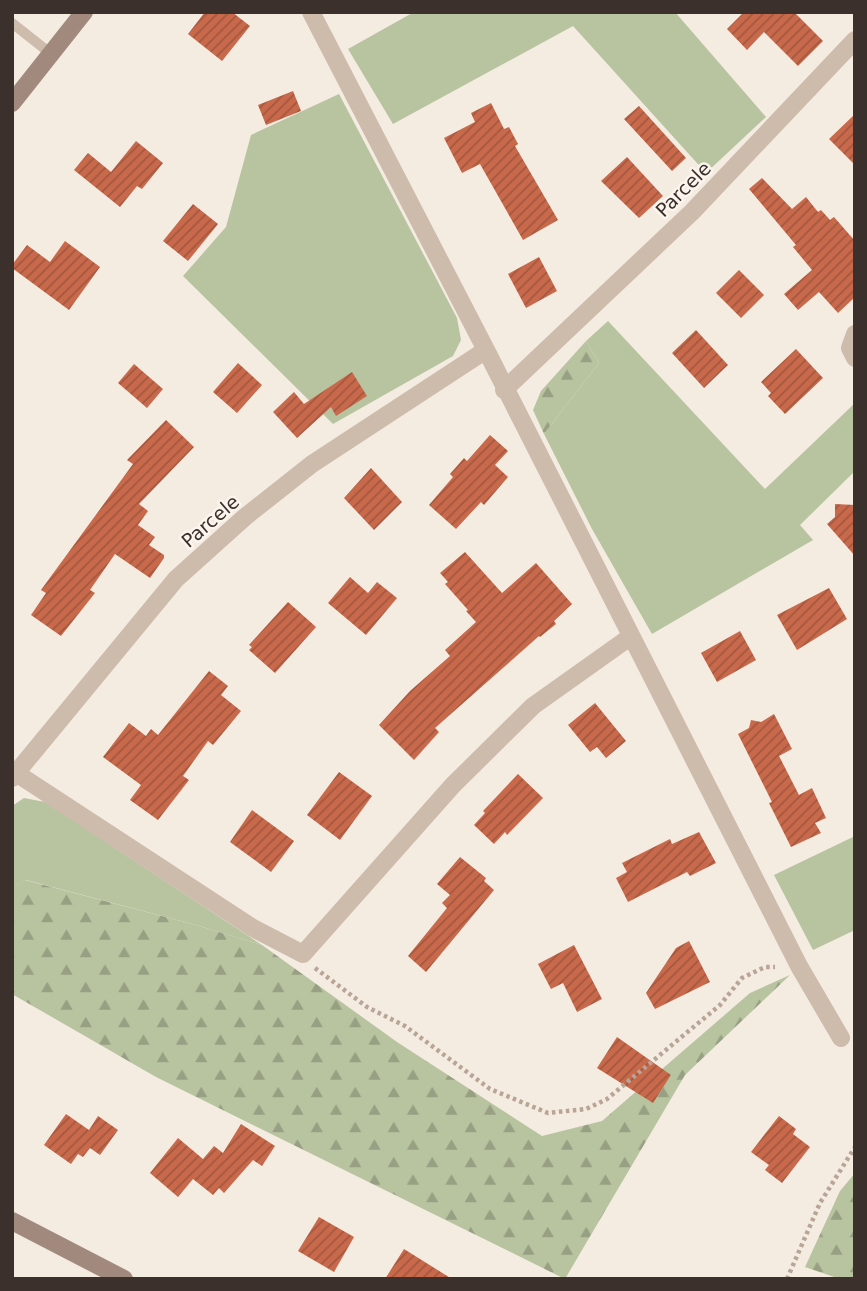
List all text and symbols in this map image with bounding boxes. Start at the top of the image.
street label: Parcele [651,157,715,221]
street label: Parcele [177,490,243,552]

